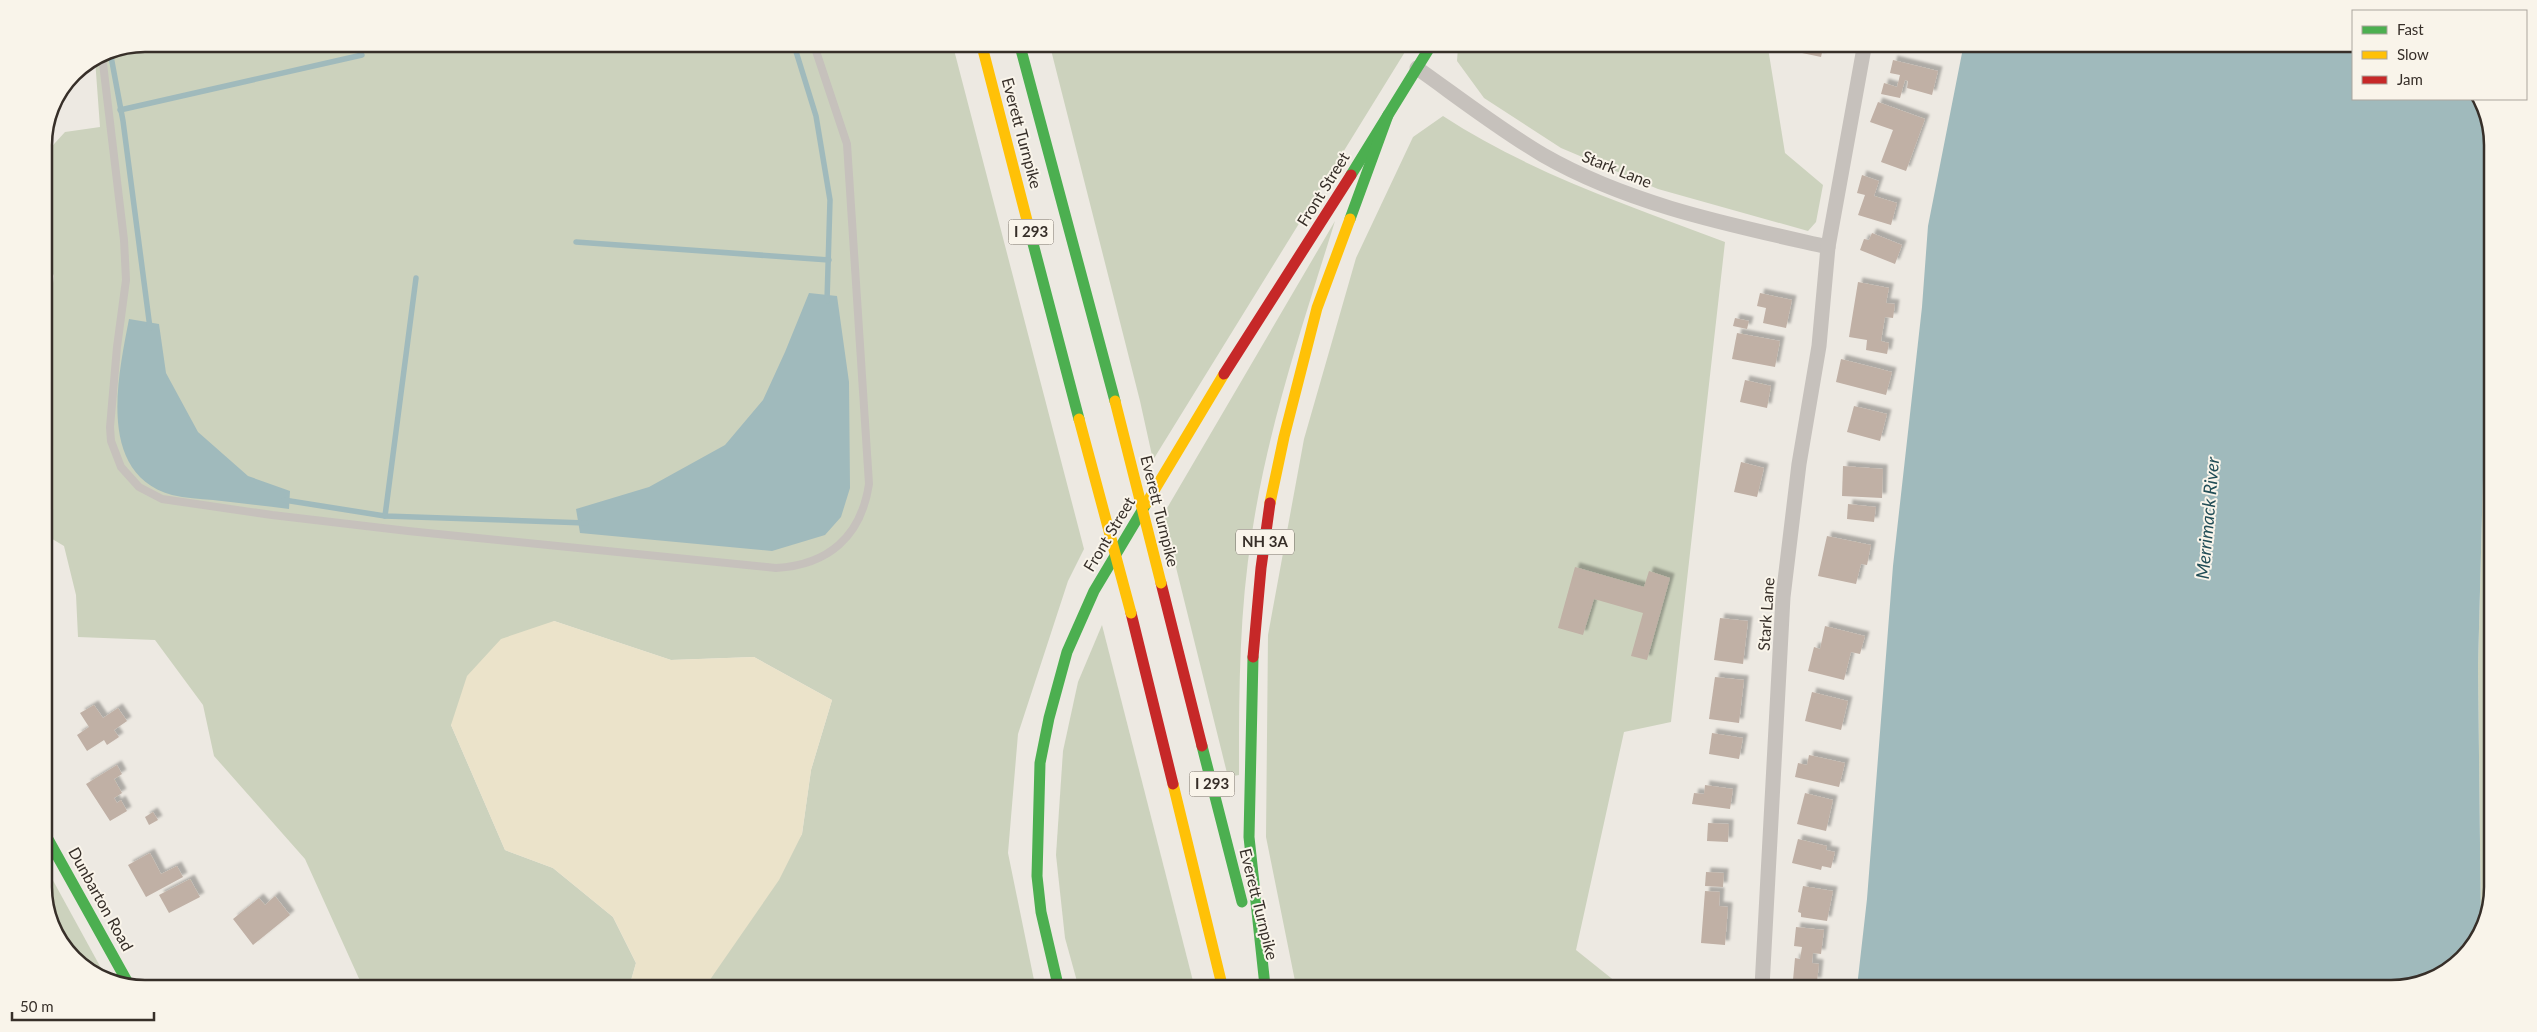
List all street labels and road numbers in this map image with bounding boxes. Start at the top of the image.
street label: Everett Turnpike [999,75,1046,190]
street label: Stark Lane [1580,146,1655,191]
street label: Front Street [1292,148,1353,229]
road number: I 293 [1008,220,1054,244]
street label: Everett Turnpike [1137,453,1184,569]
street label: Front Street [1079,493,1138,575]
road number: NH 3A [1236,530,1294,554]
street label: Stark Lane [1753,577,1778,651]
road number: I 293 [1190,772,1234,796]
street label: Dunbarton Road [65,843,138,954]
street label: Everett Turnpike [1236,846,1283,962]

